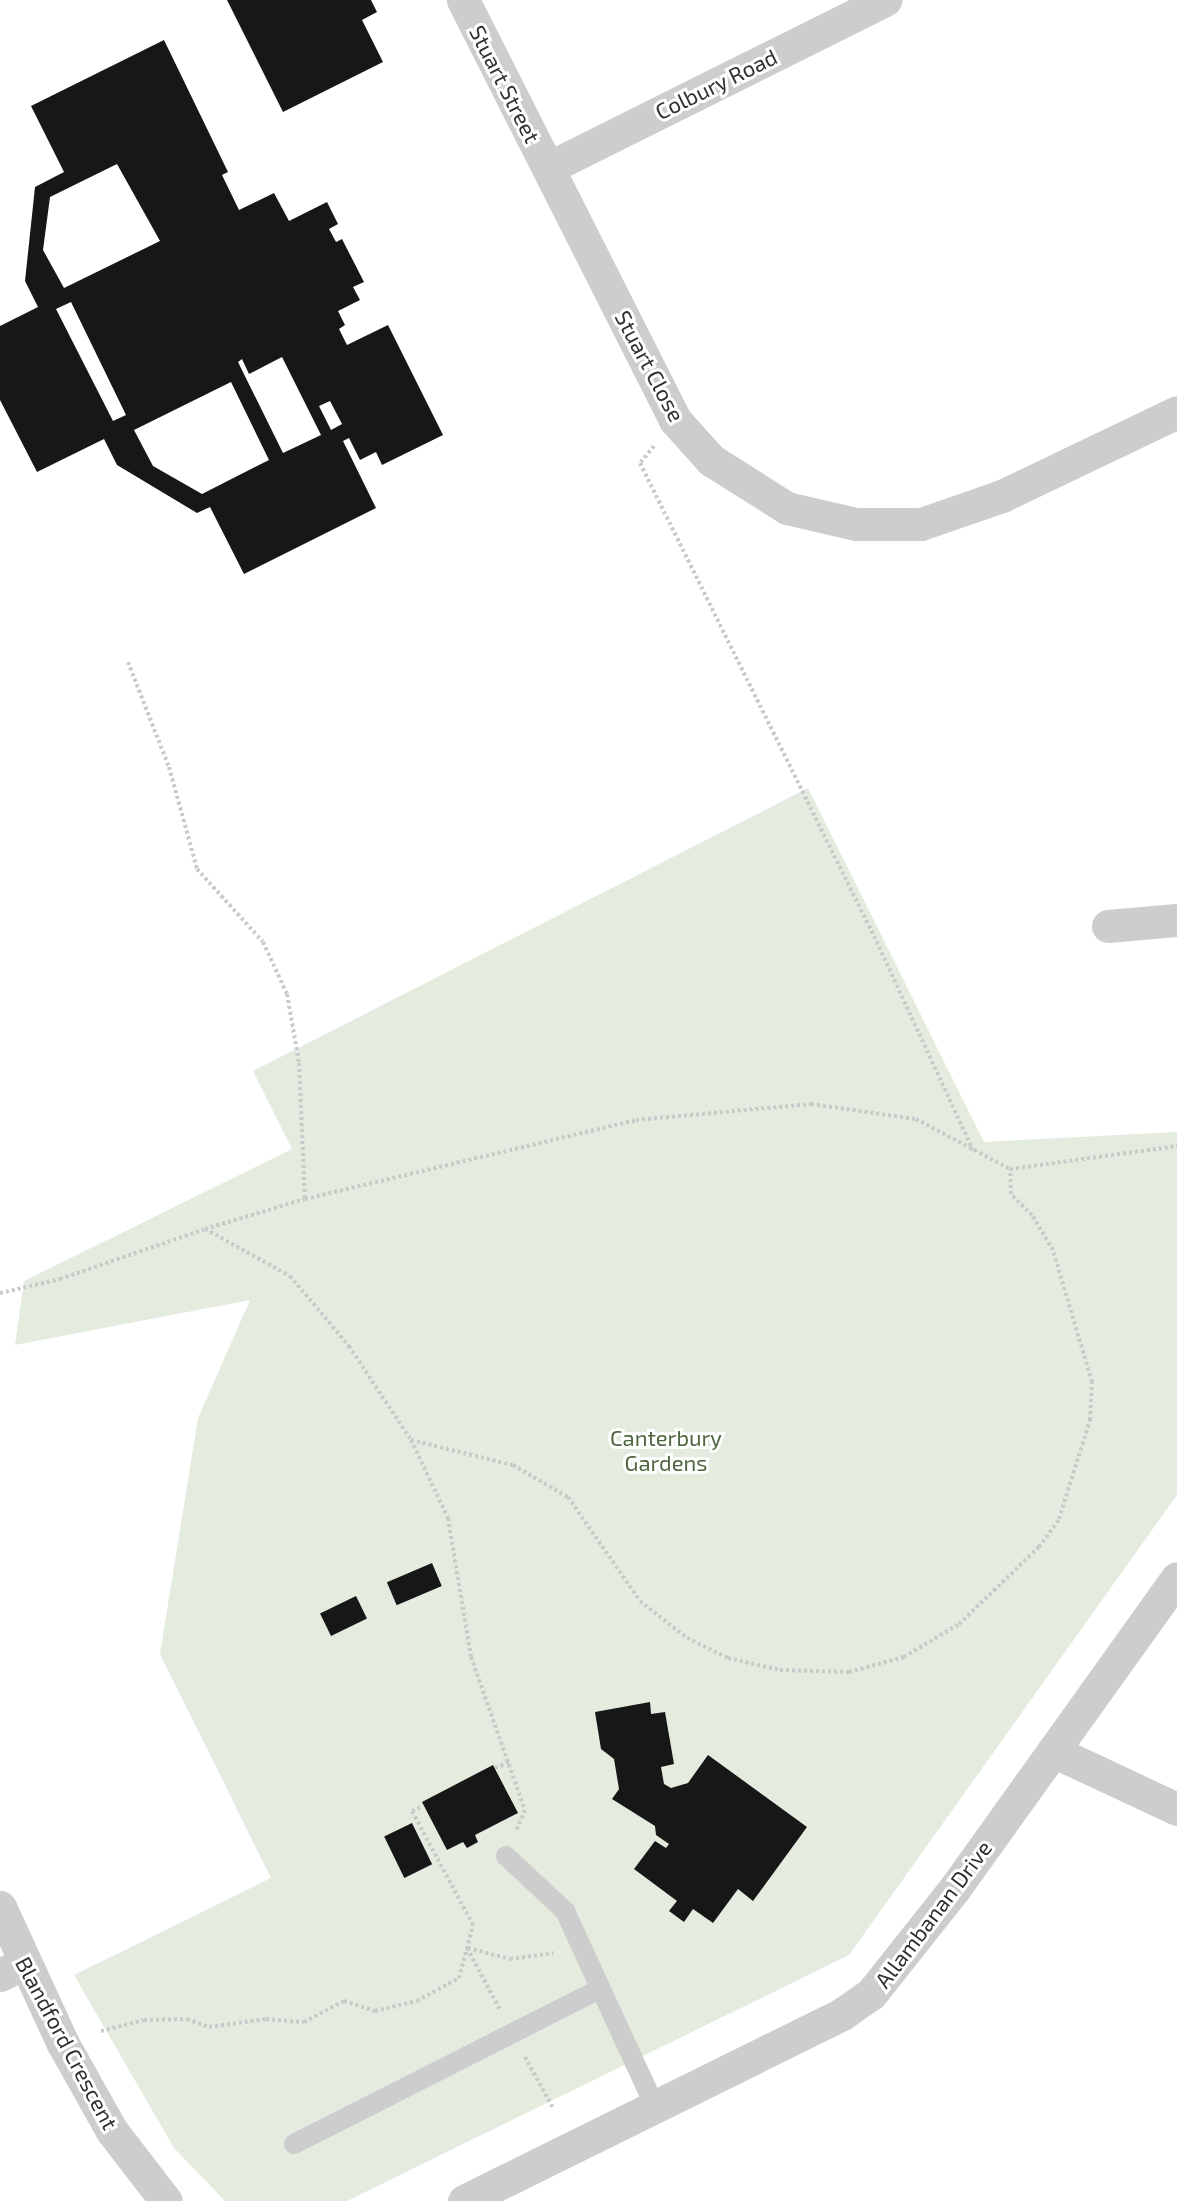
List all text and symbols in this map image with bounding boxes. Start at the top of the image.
street label: Stuart Street [464,21,546,147]
street label: Colbury Road [651,43,781,125]
street label: Stuart Close [610,306,690,426]
park label: Canterbury Gardens [610,1424,722,1476]
street label: Allambanan Drive [869,1835,997,1993]
street label: Blandford Crescent [10,1952,124,2134]

